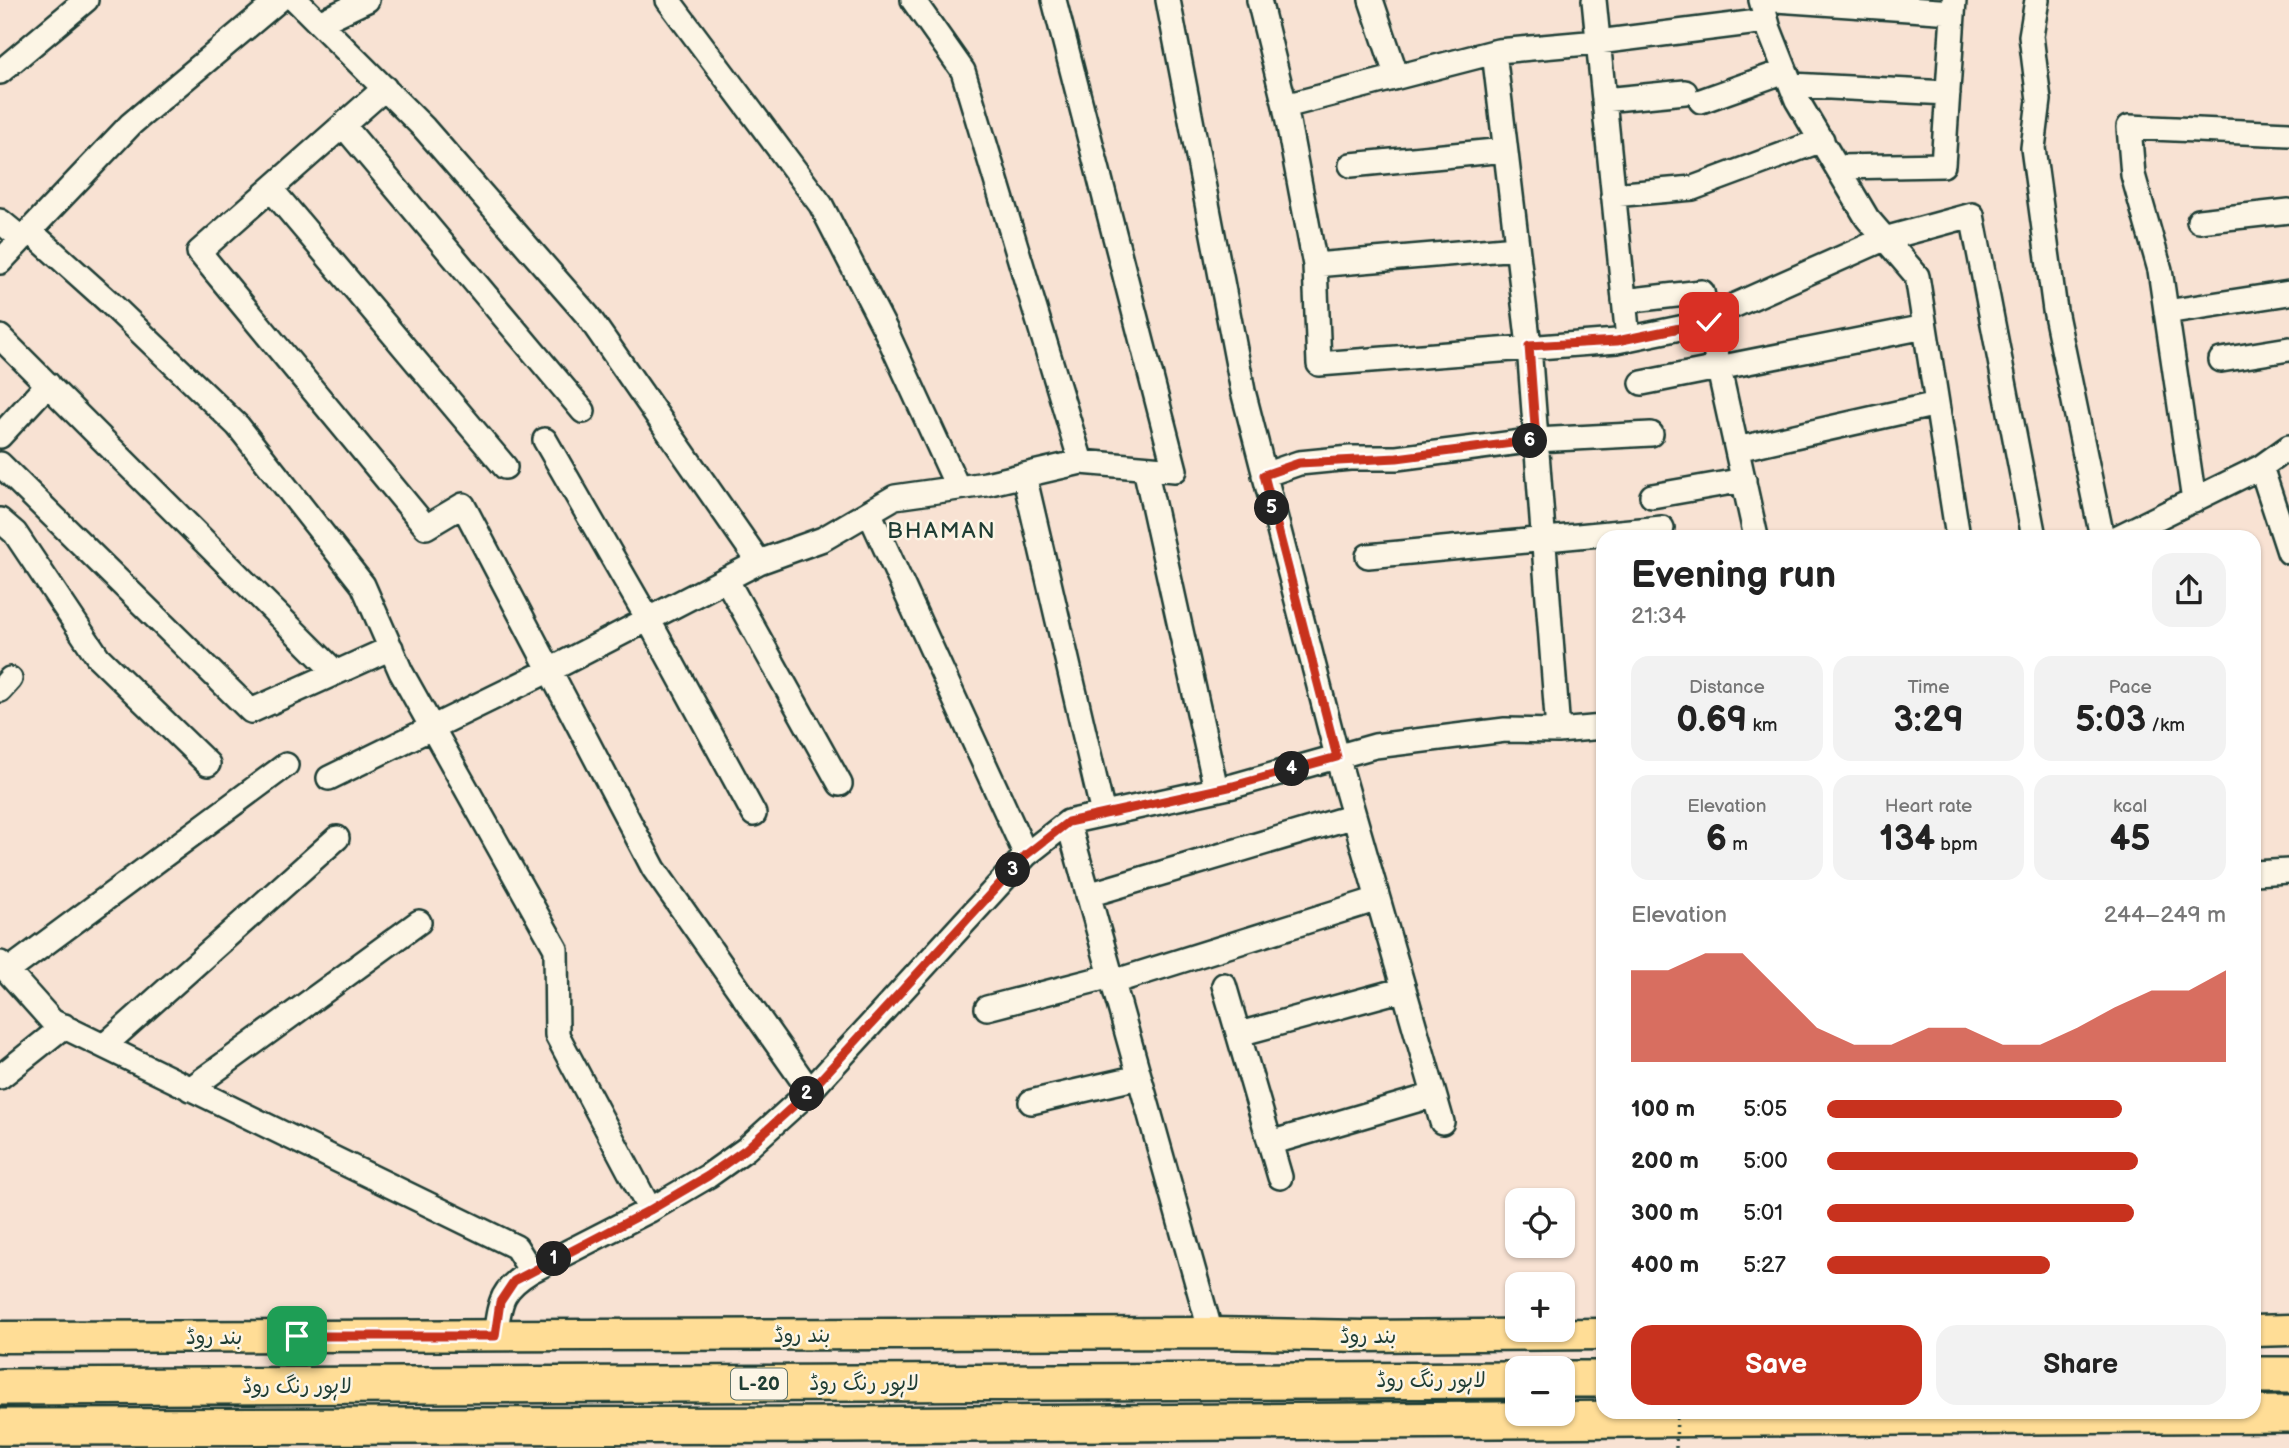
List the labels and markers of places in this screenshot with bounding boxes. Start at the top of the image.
pin [1679,292,1739,352]
pin: 6 [1512,424,1548,458]
pin: 5 [1254,490,1290,526]
pin: 4 [1274,752,1310,786]
pin: 3 [996,852,1030,888]
pin: 2 [790,1076,824,1112]
pin: 1 [536,1242,572,1276]
pin [267,1306,327,1366]

